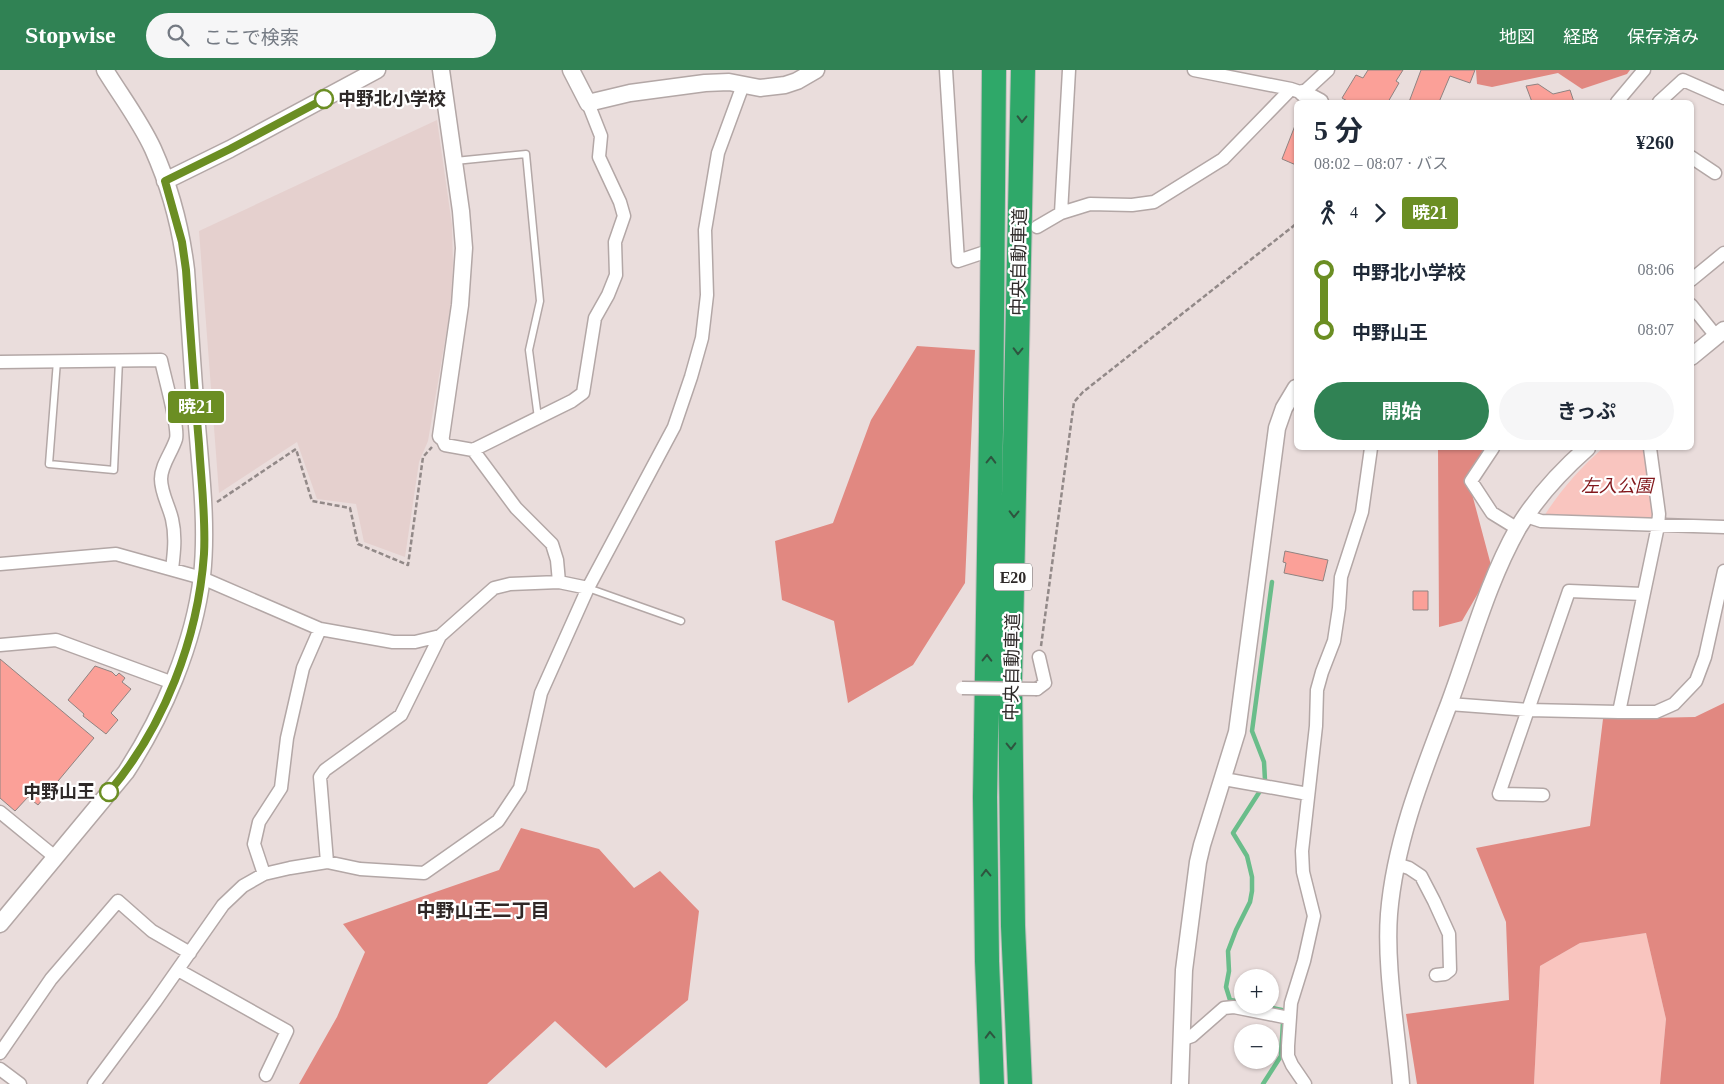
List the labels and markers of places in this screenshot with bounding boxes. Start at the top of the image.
marker: 中野北小学校 [314,89,334,109]
place label: 中野北小学校 [338,89,446,109]
place label: 中野山王 [23,782,95,802]
marker: 中野山王 [99,782,119,802]

